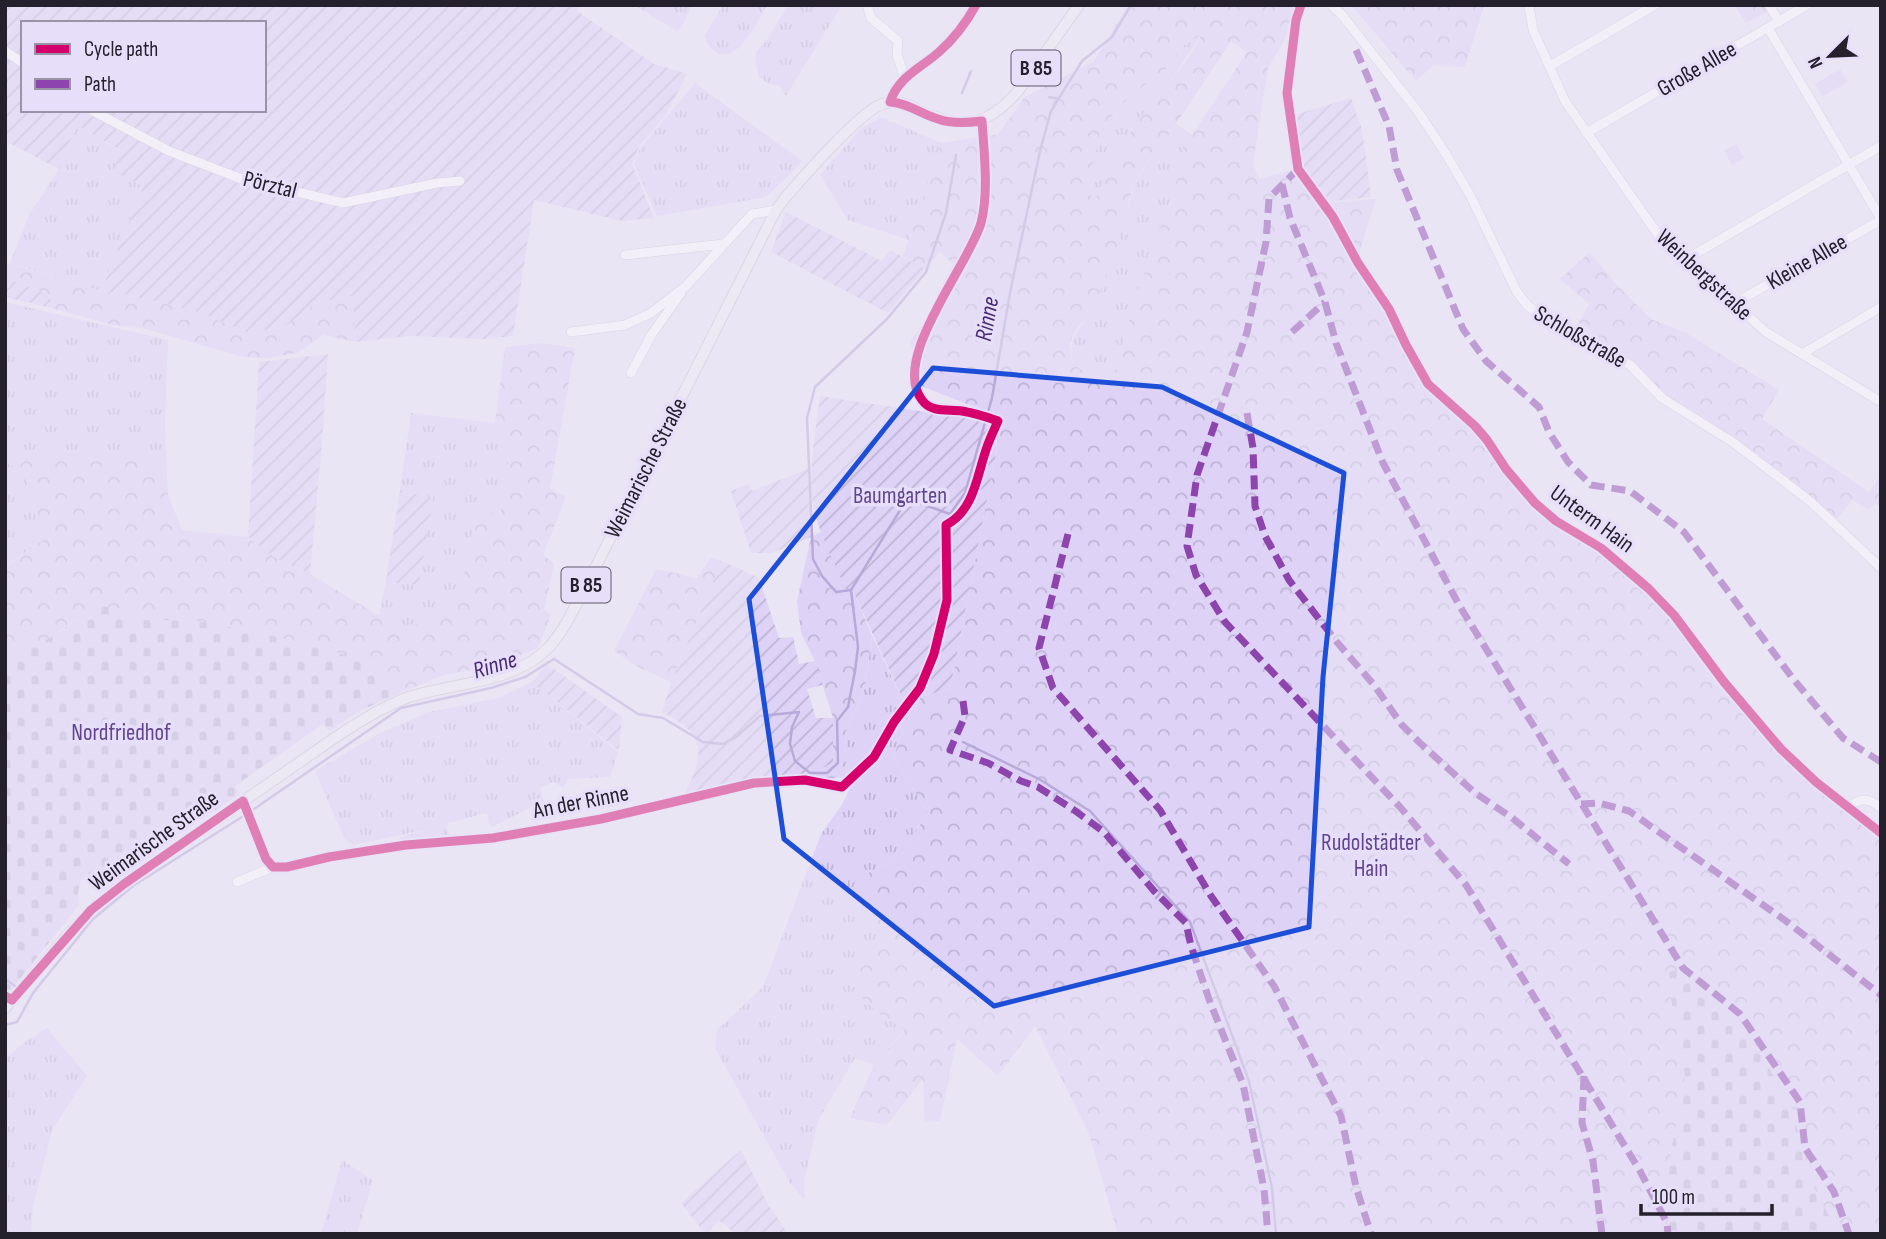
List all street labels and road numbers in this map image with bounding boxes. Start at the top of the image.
street label: Große Allee [1652,35,1742,103]
road number: B 85 [1012,50,1060,86]
street label: Pörztal [240,165,300,205]
street label: Weinbergstraße [1650,223,1758,327]
street label: Kleine Allee [1762,228,1852,296]
street label: Schloßstraße [1529,299,1631,375]
street label: Weimarische Straße [599,393,693,543]
street label: Unterm Hain [1544,479,1640,559]
road number: B 85 [562,568,610,602]
street label: An der Rinne [530,779,631,825]
street label: Weimarische Straße [84,785,224,897]

